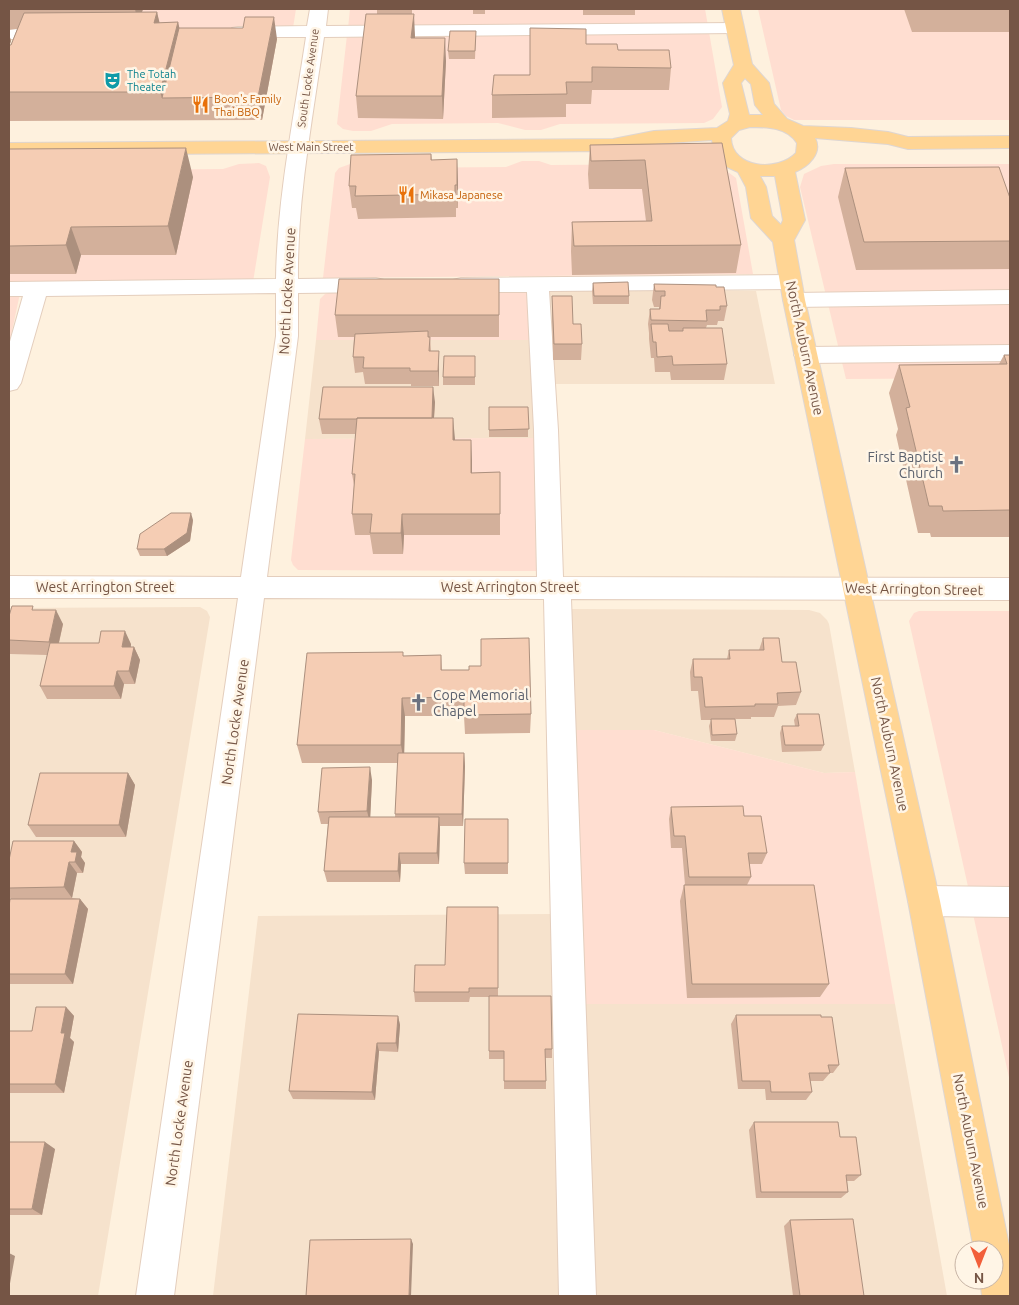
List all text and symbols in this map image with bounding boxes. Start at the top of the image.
street label: South Locke Avenue [295,28,321,128]
place label: The Totah Theater [127,68,176,93]
theatre icon: The Totah Theater [103,70,123,90]
place label: Boon's Family Thai BBQ [214,93,282,118]
restaurant icon: Boon's Family Thai BBQ [190,95,210,115]
street label: West Main Street [268,141,354,153]
restaurant icon: Mikasa Japanese [396,185,416,205]
place label: Mikasa Japanese [420,189,503,201]
street label: North Locke Avenue [276,227,298,355]
street label: North Auburn Avenue [783,279,827,417]
place label: First Baptist Church [867,449,943,481]
church icon: First Baptist Church [947,455,967,475]
street label: West Arrington Street [36,579,175,595]
street label: West Arrington Street [441,579,580,595]
street label: West Arrington Street [845,580,984,598]
street label: North Locke Avenue [218,658,252,786]
street label: North Auburn Avenue [868,675,912,813]
place label: Cope Memorial Chapel [433,687,529,719]
church icon: Cope Memorial Chapel [409,693,429,713]
street label: North Locke Avenue [162,1059,196,1187]
street label: North Auburn Avenue [950,1072,992,1210]
north arrow [954,1240,1004,1290]
text: N [974,1270,984,1286]

